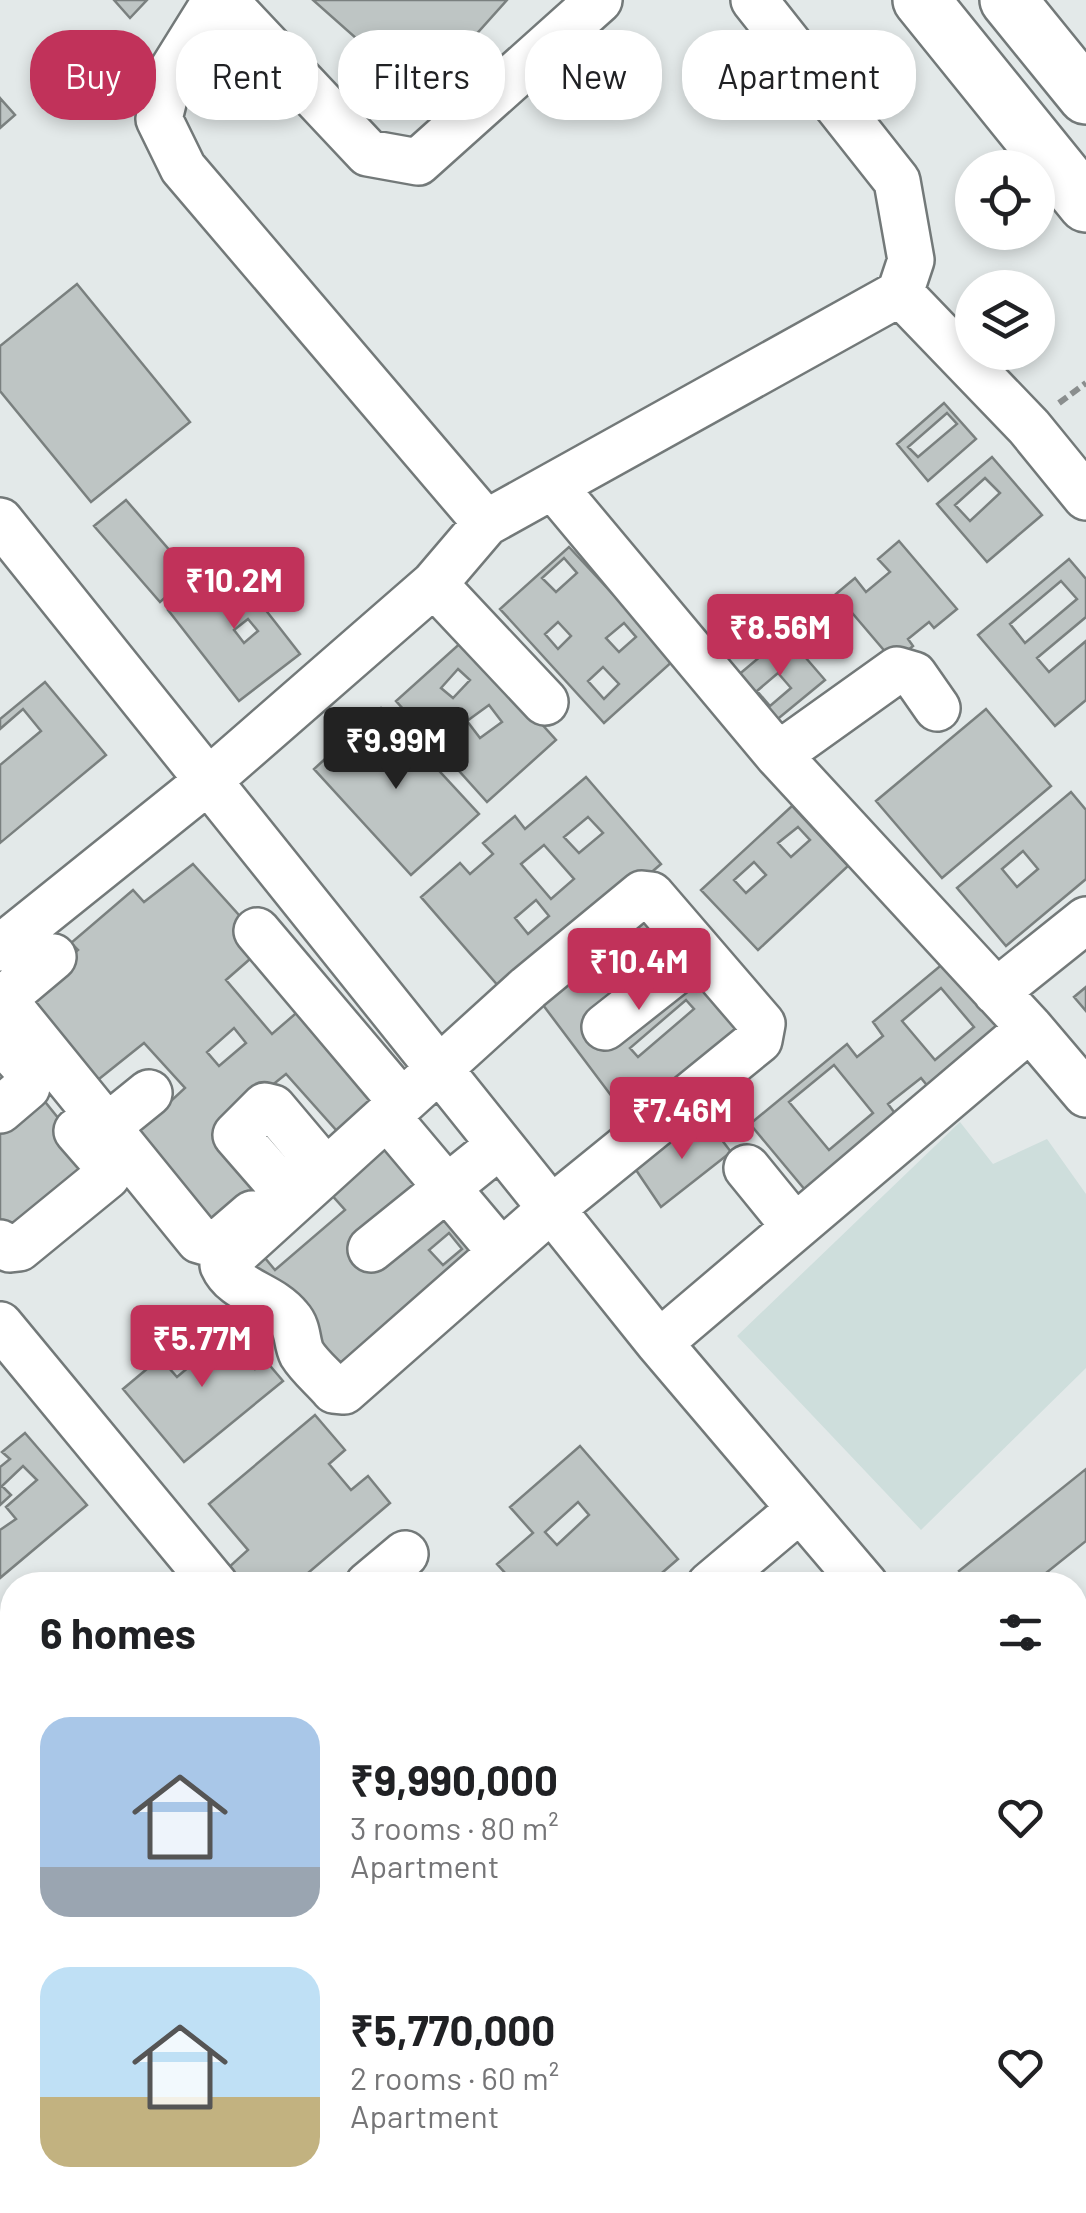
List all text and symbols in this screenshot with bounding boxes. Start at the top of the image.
chip: Buy [30,30,156,120]
chip: Rent [176,30,318,120]
chip: Filters [338,30,505,120]
chip: New [525,30,662,120]
chip: Apartment [682,30,916,120]
map controls [955,150,1055,370]
button: locate [955,150,1055,250]
button: layers [955,270,1055,370]
pin: ₹10.2M [153,547,315,632]
text: ₹10.2M [185,560,283,598]
pin: ₹8.56M [699,594,861,679]
text: ₹8.56M [729,607,831,645]
pin: ₹9.99M [315,707,477,792]
text: ₹9.99M [346,720,446,758]
pin: ₹10.4M [558,928,720,1013]
text: ₹10.4M [590,941,688,979]
pin: ₹7.46M [601,1077,763,1162]
text: ₹7.46M [632,1090,732,1128]
pin: ₹5.77M [121,1305,283,1390]
text: ₹5.77M [153,1318,251,1356]
icon: filters [993,1605,1048,1660]
text: 6 homes [40,1607,196,1657]
text: ₹9,990,000 [350,1754,558,1804]
icon: home [120,1757,240,1877]
icon: heart [993,1790,1048,1845]
text: 3 rooms · 80 m² [350,1808,559,1846]
text: Apartment [350,1846,499,1884]
text: ₹5,770,000 [350,2004,555,2054]
icon: home [120,2007,240,2127]
icon: heart [993,2040,1048,2095]
text: 2 rooms · 60 m² [350,2058,559,2096]
text: Apartment [350,2096,499,2134]

